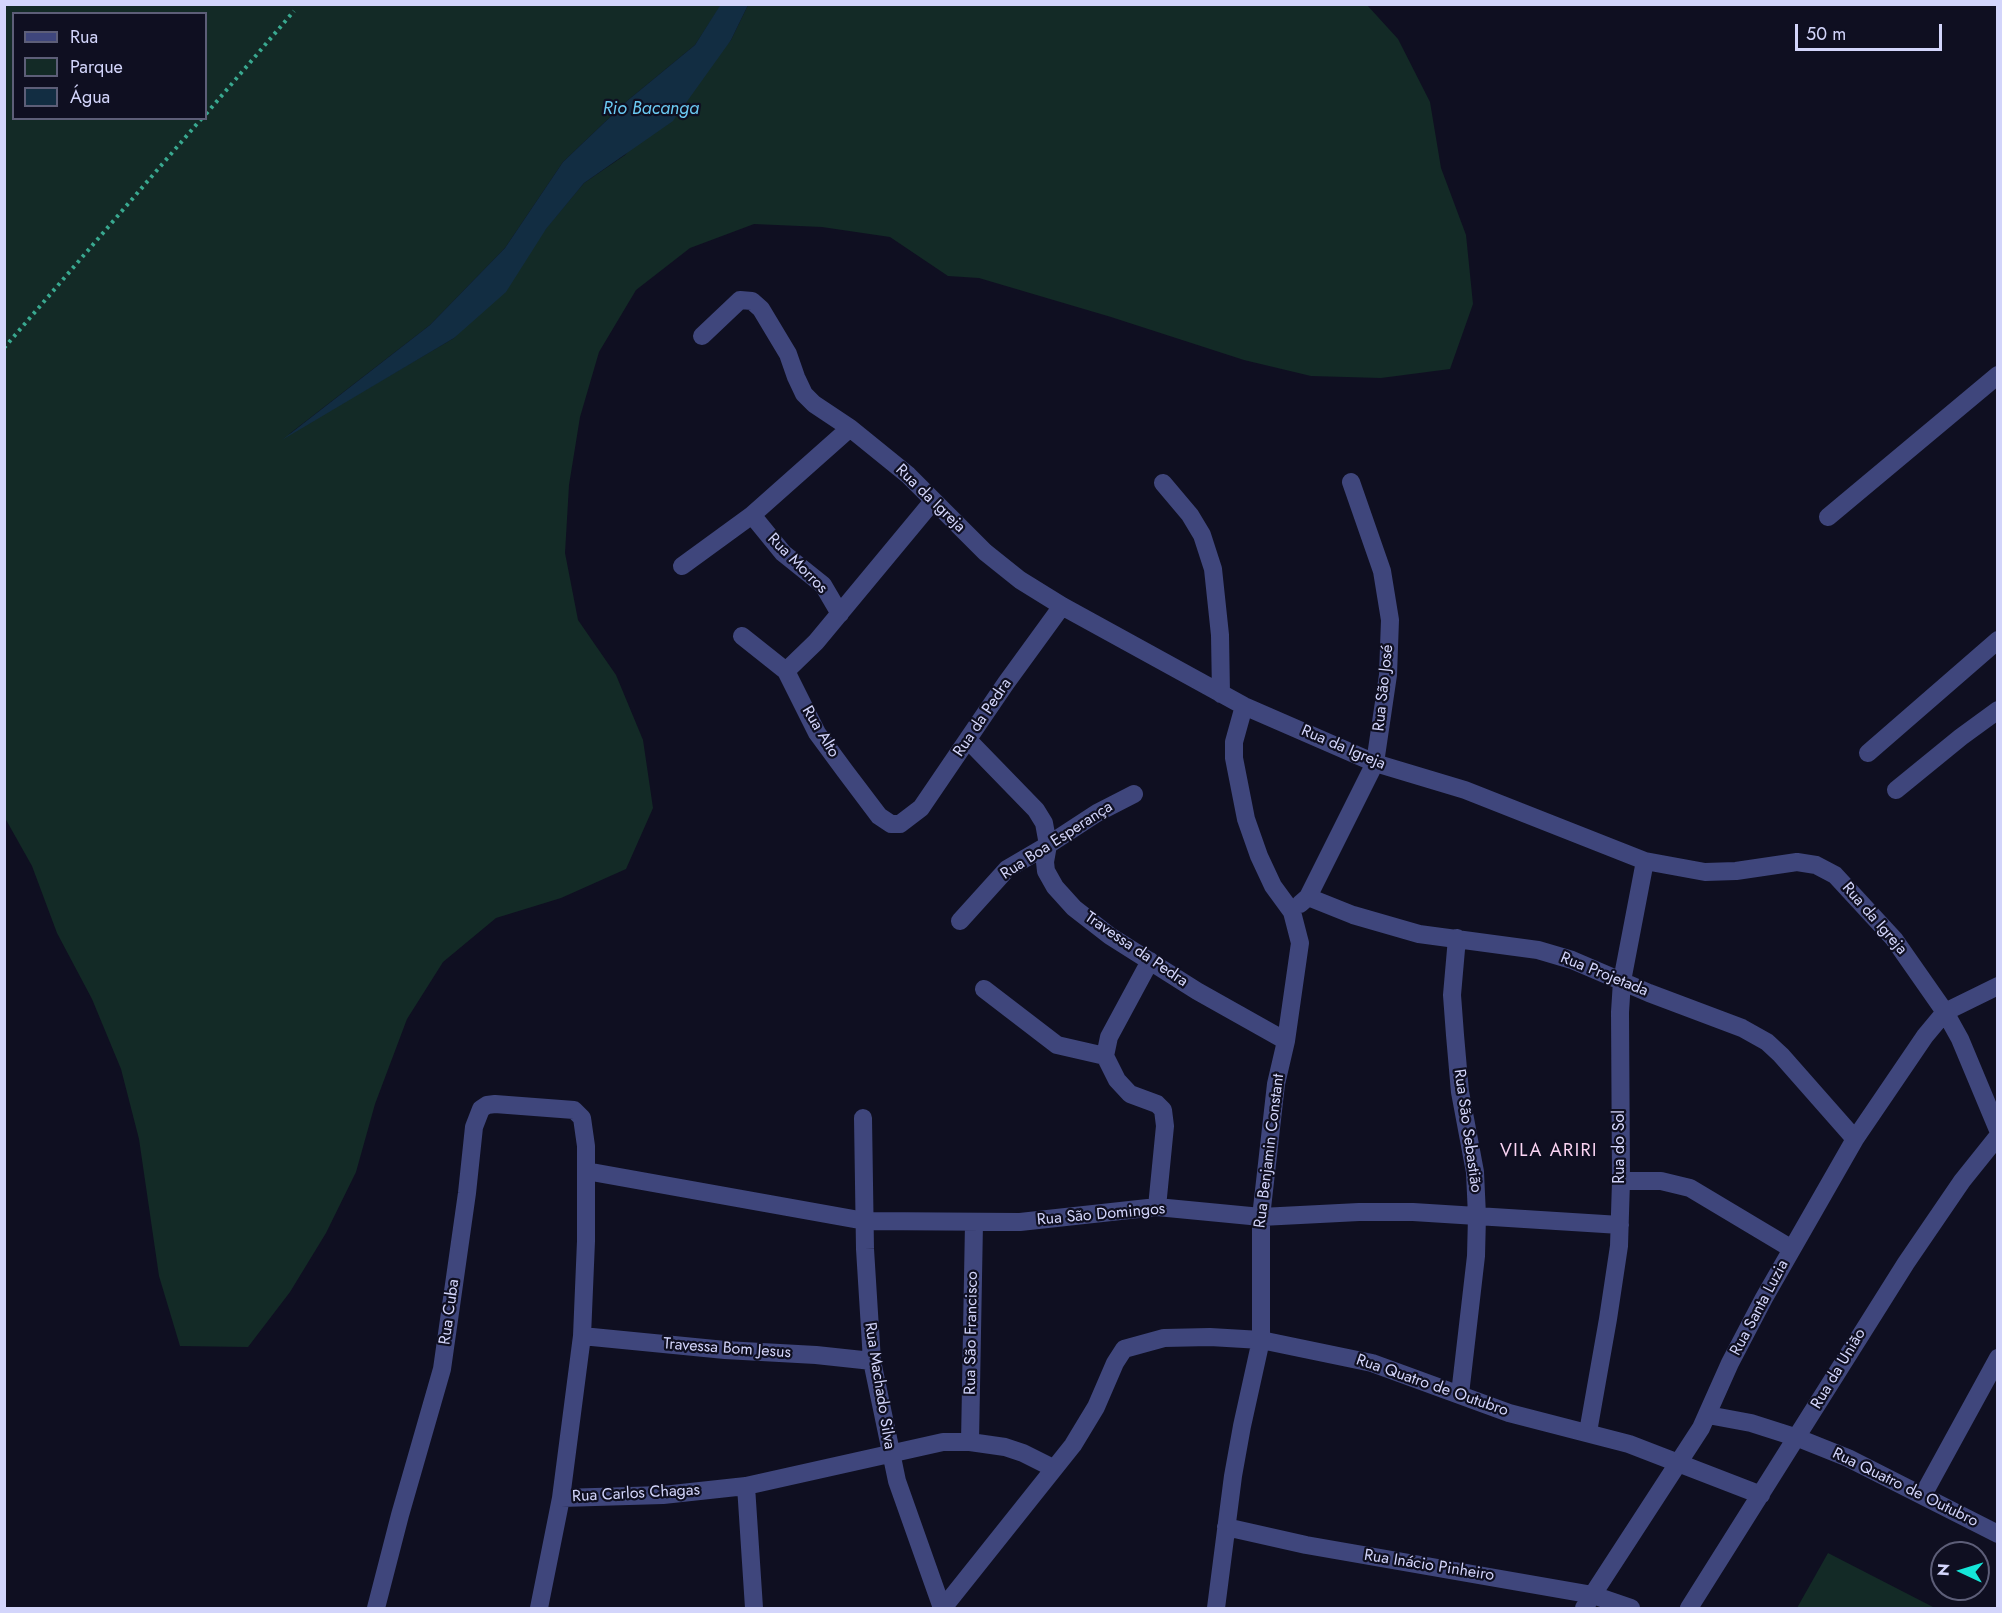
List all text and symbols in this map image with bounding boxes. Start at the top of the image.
legend [12,12,207,120]
scale bar [1798,12,1945,50]
text: 50 m [1806,21,1846,47]
text: Rua [70,24,98,50]
text: Parque [70,54,123,80]
text: Água [70,84,110,110]
water label: Rio Bacanga [603,99,699,121]
street label: Rua da Igreja [891,461,969,537]
street label: Rua Morros [763,530,831,598]
street label: Rua São José [1370,644,1398,732]
street label: Rua da Pedra [950,675,1016,761]
street label: Rua Alto [797,703,843,761]
street label: Rua da Igreja [1298,722,1388,774]
street label: Rua Boa Esperança [997,798,1117,884]
street label: Rua da Igreja [1837,879,1911,959]
street label: Travessa da Pedra [1081,908,1191,992]
street label: Rua Projetada [1557,949,1651,1001]
street label: Rua São Sebastião [1449,1068,1485,1194]
street label: Rua Benjamin Constant [1251,1073,1289,1229]
street label: Rua do Sol [1610,1110,1630,1184]
district label: VILA ARIRI [1500,1141,1598,1163]
street label: Rua São Domingos [1036,1200,1166,1230]
street label: Rua Santa Luzia [1727,1257,1793,1359]
street label: Rua São Francisco [961,1271,983,1395]
street label: Rua Cuba [436,1278,464,1346]
street label: Rua Machado Silva [859,1321,899,1451]
street label: Rua da União [1807,1325,1871,1413]
street label: Travessa Bom Jesus [662,1335,792,1363]
street label: Rua Quatro de Outubro [1353,1351,1511,1421]
street label: Rua Quatro de Outubro [1829,1444,1981,1532]
street label: Rua Carlos Chagas [572,1481,700,1507]
north arrow [1930,1541,1990,1601]
street label: Rua Inácio Pinheiro [1363,1546,1495,1586]
text: N [1932,1563,1955,1577]

